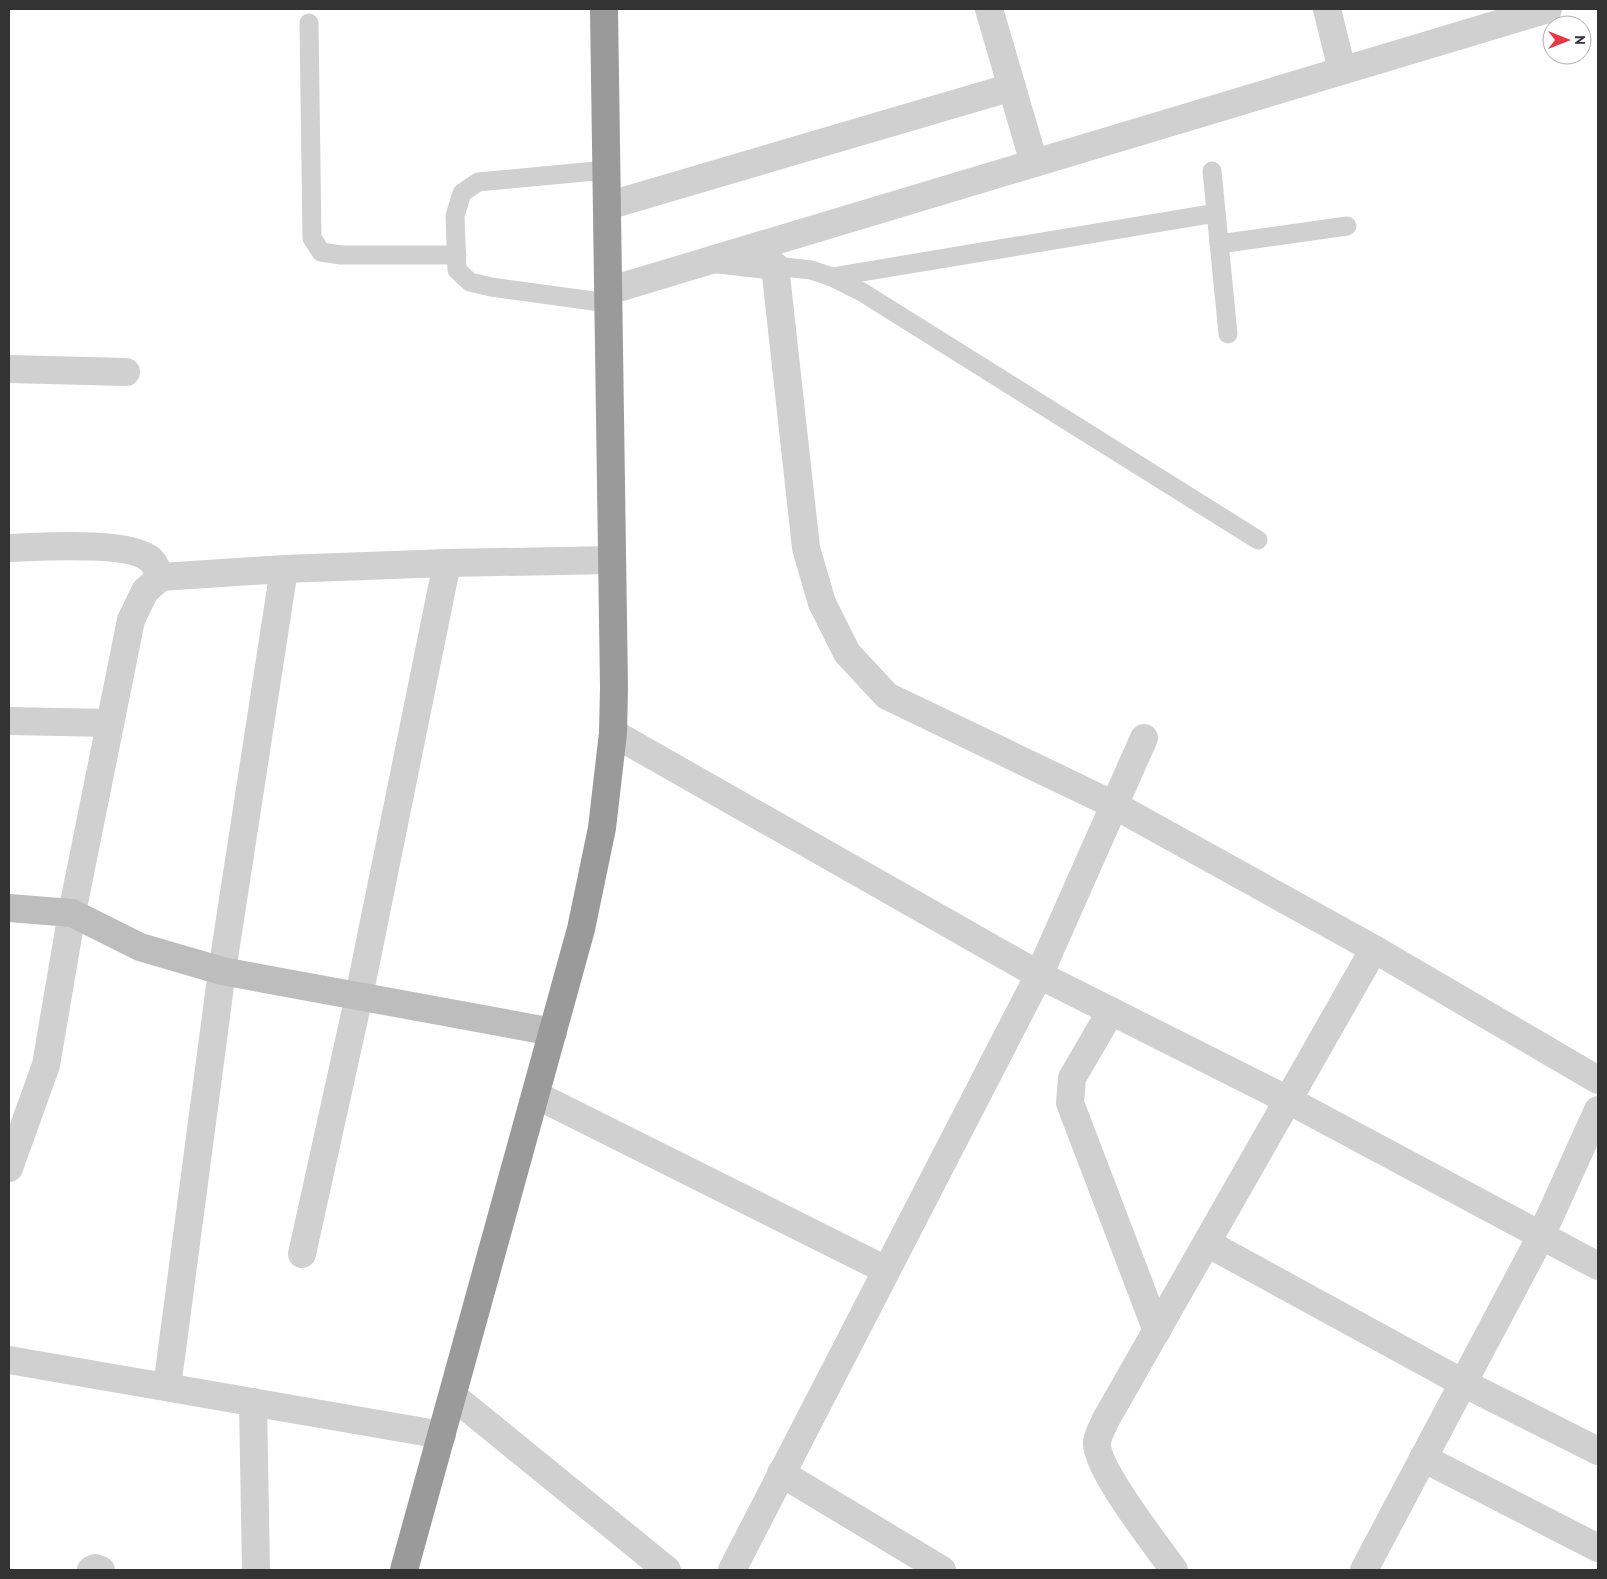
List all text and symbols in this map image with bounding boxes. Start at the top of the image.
north arrow [1542,15,1592,65]
text: N [1571,35,1589,45]

